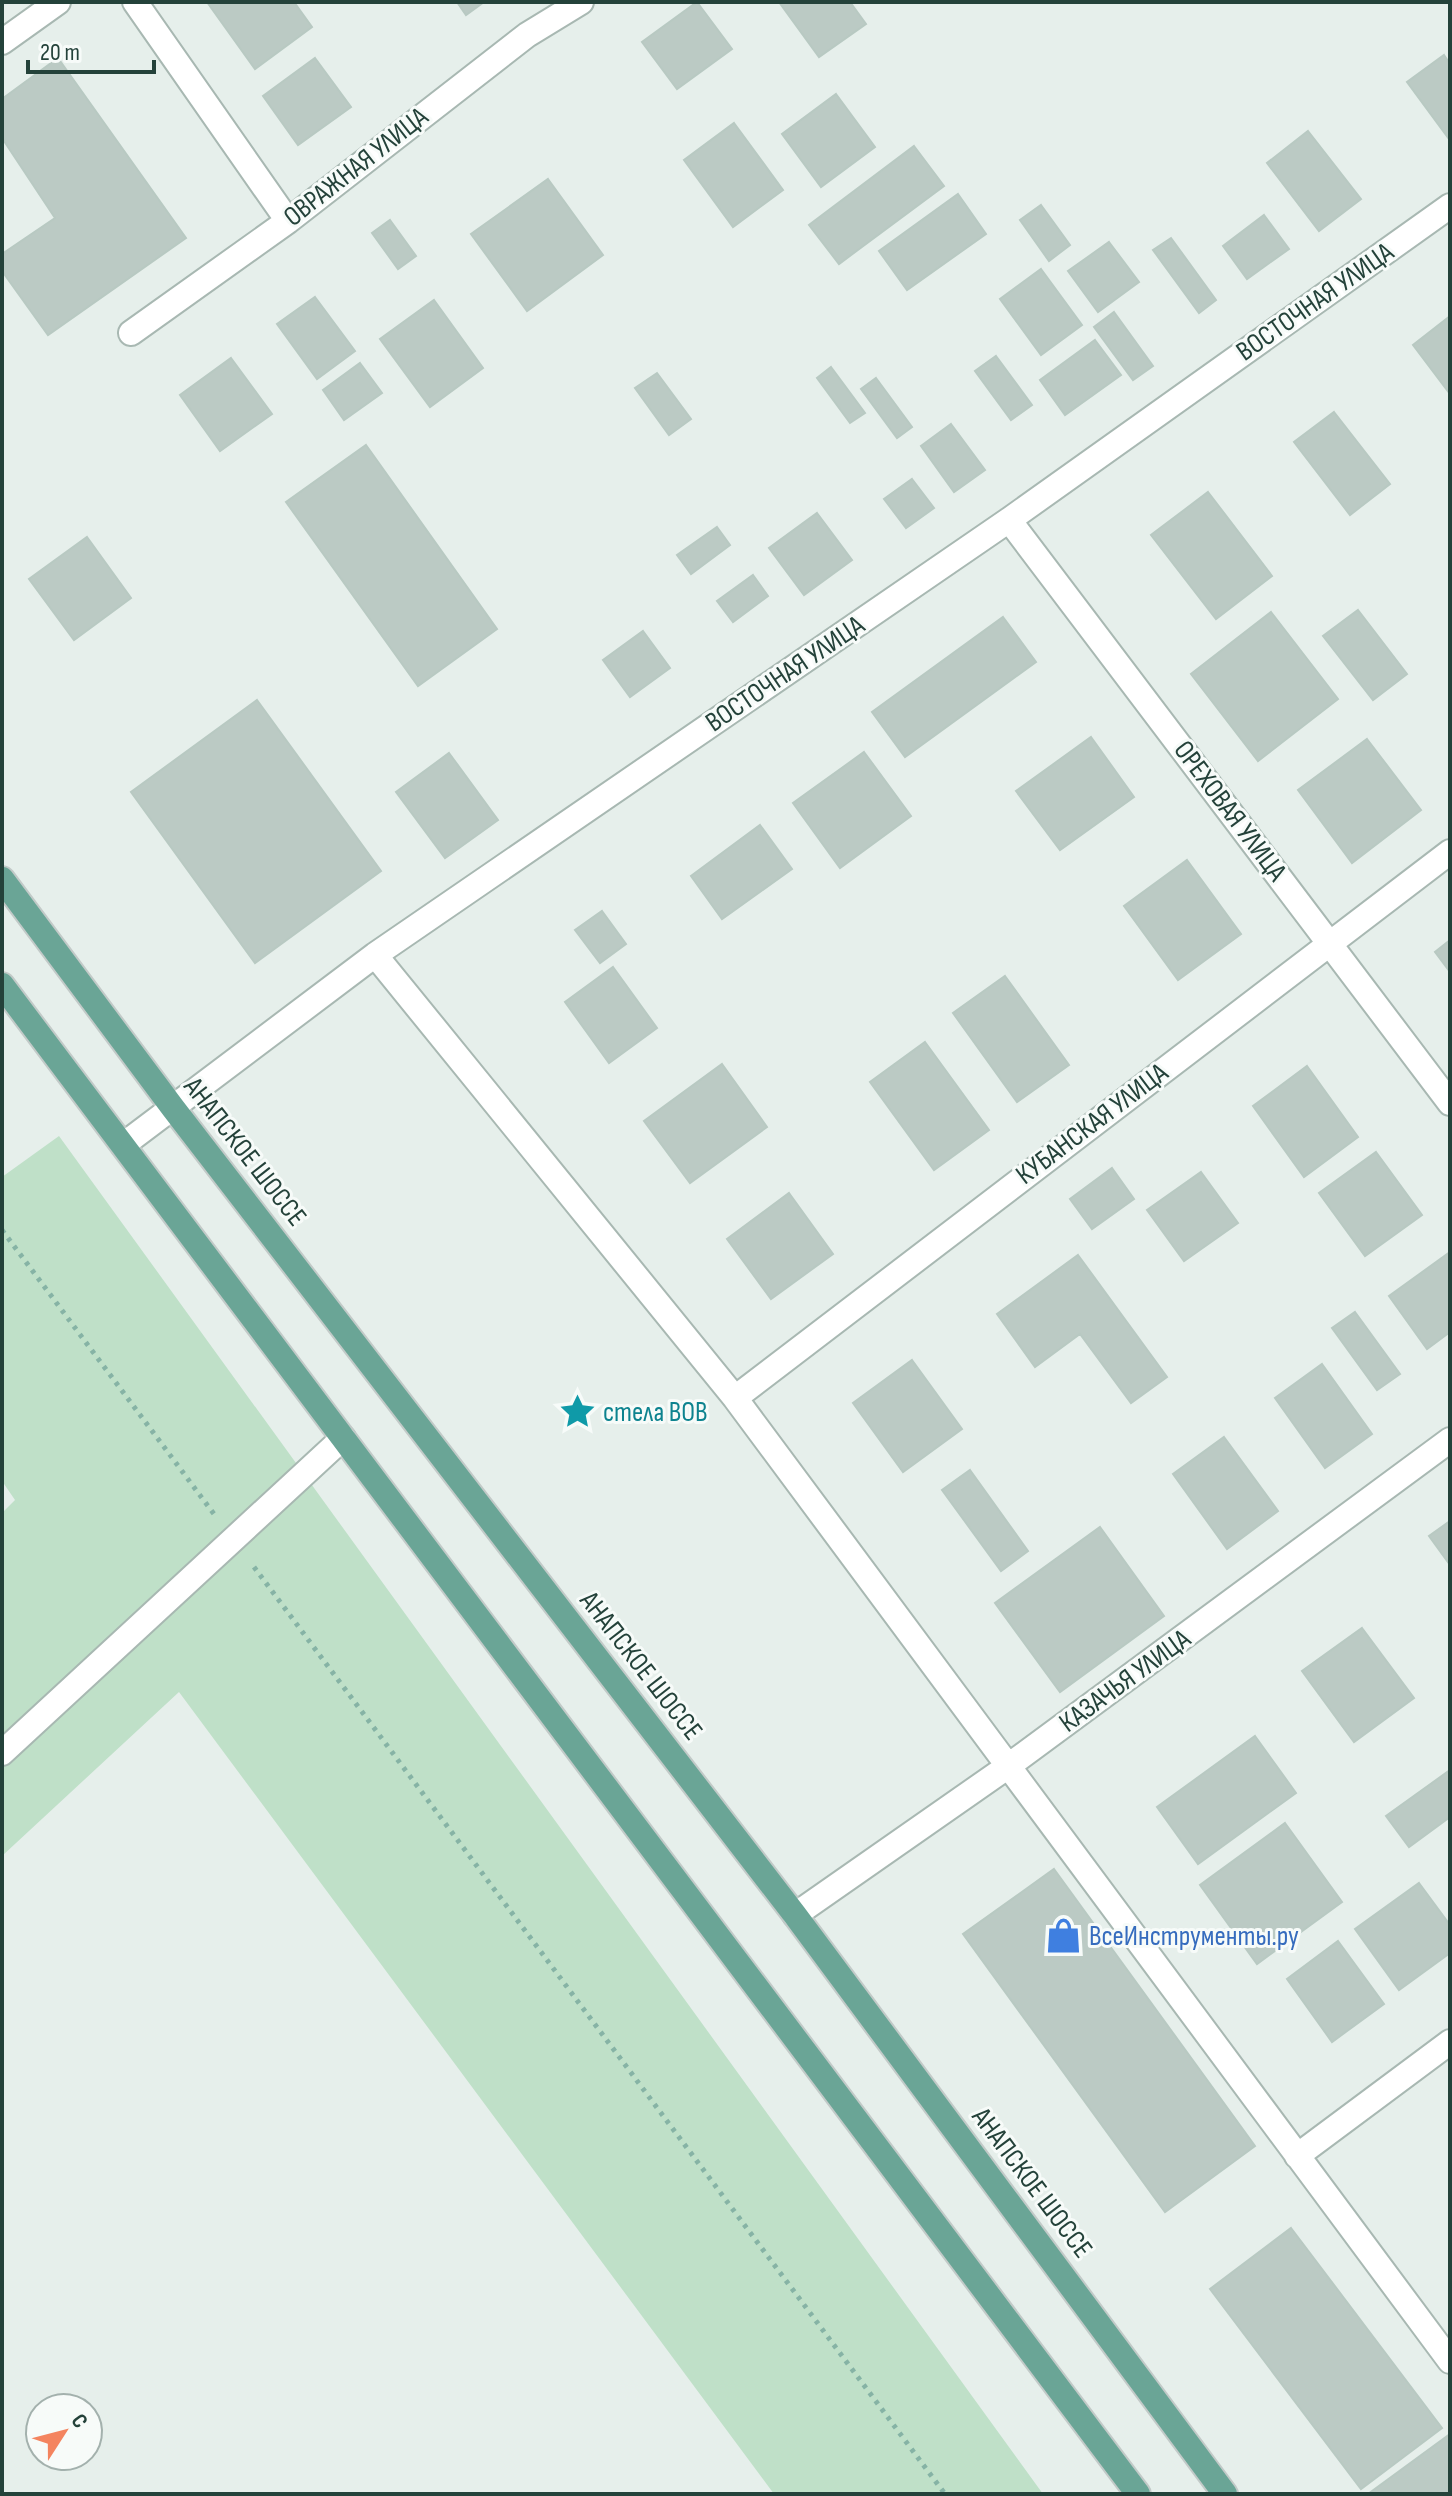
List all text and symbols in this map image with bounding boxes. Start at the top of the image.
scale bar [28,24,154,74]
text: 20 m [40,38,80,67]
street label: ОВРАЖНАЯ УЛИЦА [277,100,436,234]
street label: ВОСТОЧНАЯ УЛИЦА [1230,235,1401,368]
street label: ВОСТОЧНАЯ УЛИЦА [699,608,871,739]
street label: ОРЕХОВАЯ УЛИЦА [1167,734,1294,888]
street label: КУБАНСКАЯ УЛИЦА [1010,1056,1175,1192]
street label: АНАПСКОЕ ШОССЕ [176,1070,313,1233]
place icon: стела ВОВ [558,1393,596,1431]
place label: стела ВОВ [603,1396,708,1429]
street label: АНАПСКОЕ ШОССЕ [572,1584,709,1747]
street label: КАЗАЧЬЯ УЛИЦА [1053,1622,1198,1739]
shop icon: ВсеИнструменты.ру [1044,1917,1082,1955]
place label: ВсеИнструменты.ру [1089,1920,1299,1953]
street label: АНАПСКОЕ ШОССЕ [964,2101,1099,2265]
north arrow [24,2392,104,2472]
text: С [65,2409,93,2434]

